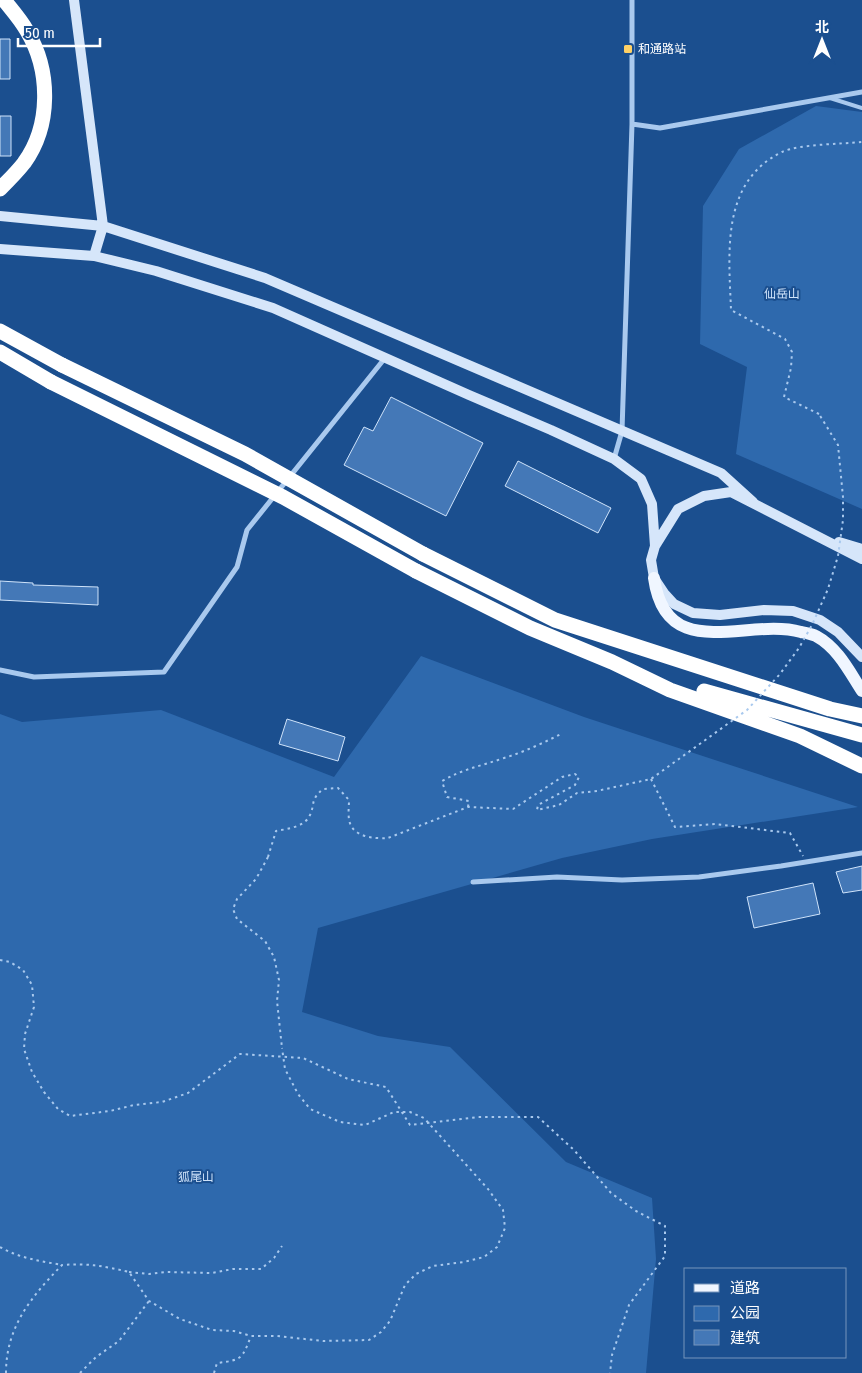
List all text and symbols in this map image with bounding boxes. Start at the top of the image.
scale bar [18,15,100,47]
north arrow [797,15,847,65]
text: 北 [815,19,829,36]
text: 50 m [25,24,55,42]
place label: 和通路站 [638,42,686,56]
marker: 和通路站 [622,43,634,55]
park label: 仙岳山 [764,287,800,301]
park label: 狐尾山 [178,1170,214,1184]
legend [684,1268,847,1358]
text: 道路 [730,1279,760,1297]
text: 公园 [730,1304,760,1322]
text: 建筑 [730,1329,760,1347]

